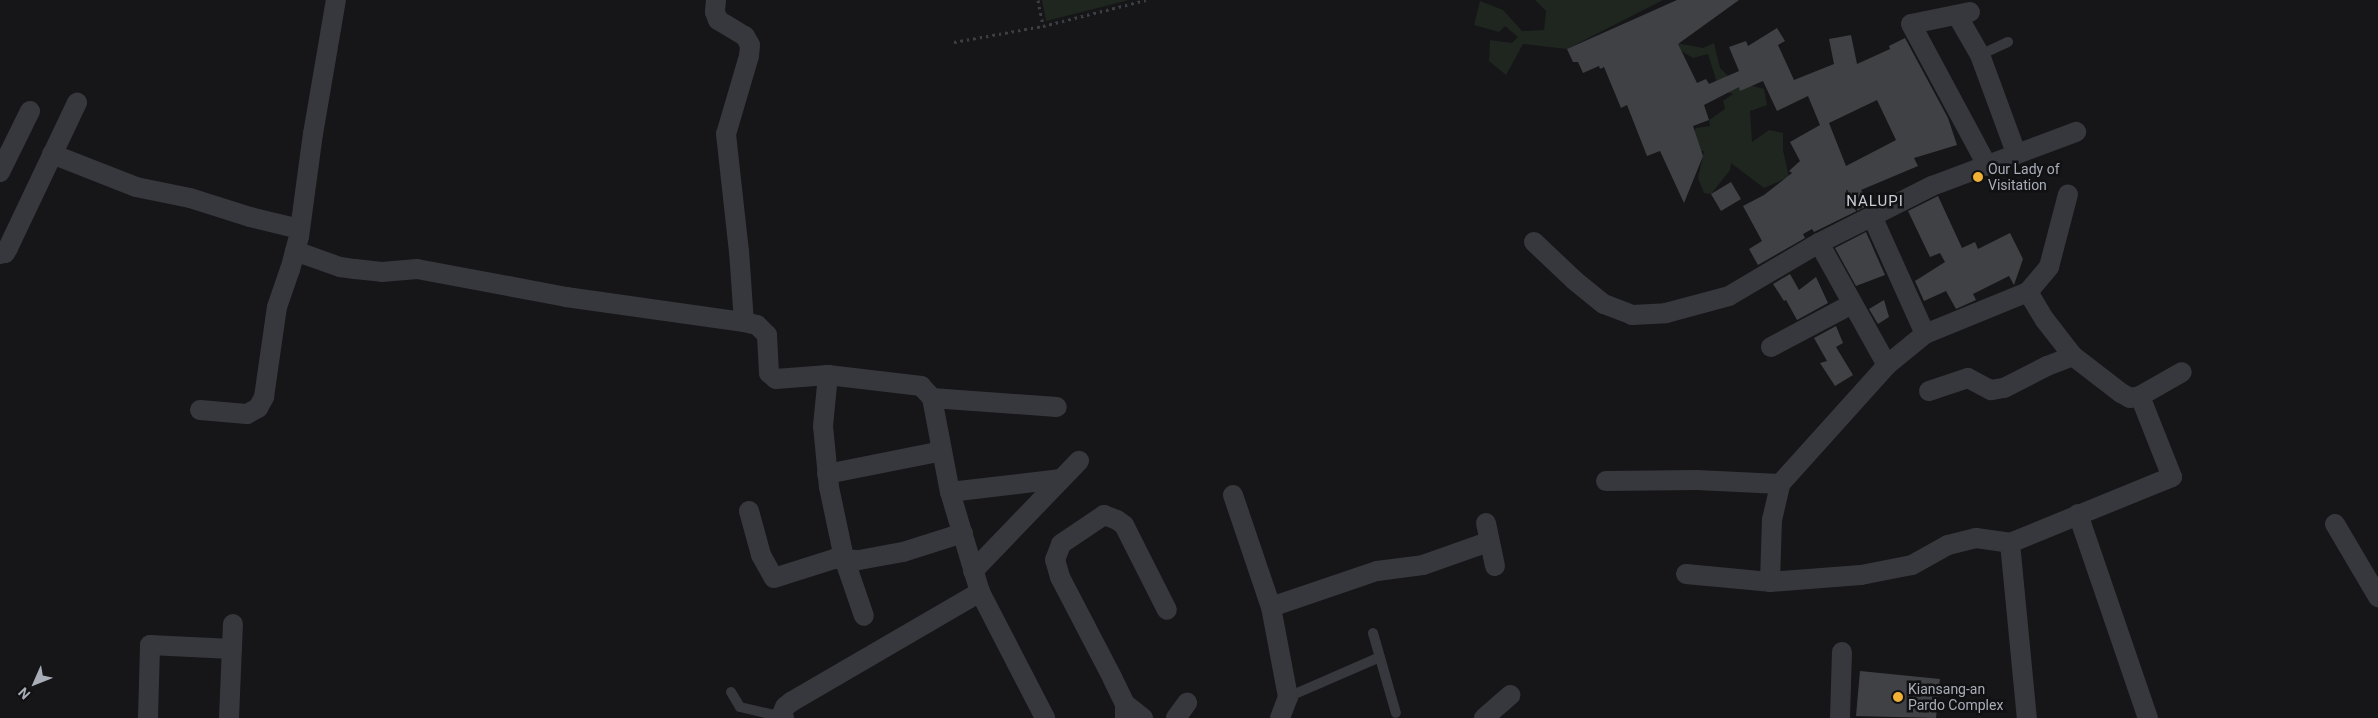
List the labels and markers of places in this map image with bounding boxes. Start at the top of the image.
place label: Our Lady of Visitation [1988,161,2060,193]
marker: Our Lady of Visitation [1972,171,1984,183]
place label: Kiansang-an Pardo Complex [1908,681,2003,714]
marker: Kiansang-an Pardo Complex [1892,691,1904,703]

